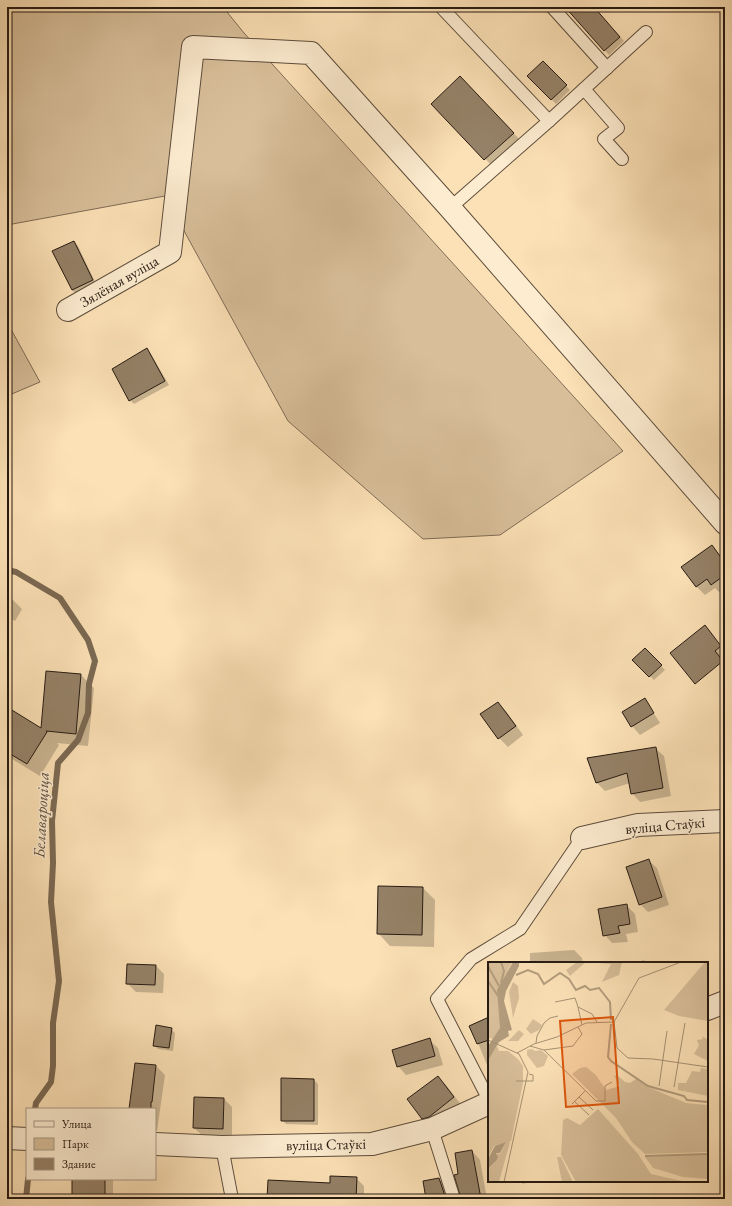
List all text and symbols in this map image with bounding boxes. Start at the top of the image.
street label: Зялёная вуліца [76,251,162,311]
water label: Белавароціца [28,771,54,860]
street label: вуліца Стаўкі [624,812,706,838]
inset map [488,962,708,1182]
legend [26,1108,156,1180]
text: Улица [61,1116,92,1132]
street label: вуліца Стаўкі [286,1134,366,1154]
text: Парк [62,1136,89,1152]
text: Здание [62,1156,96,1172]

